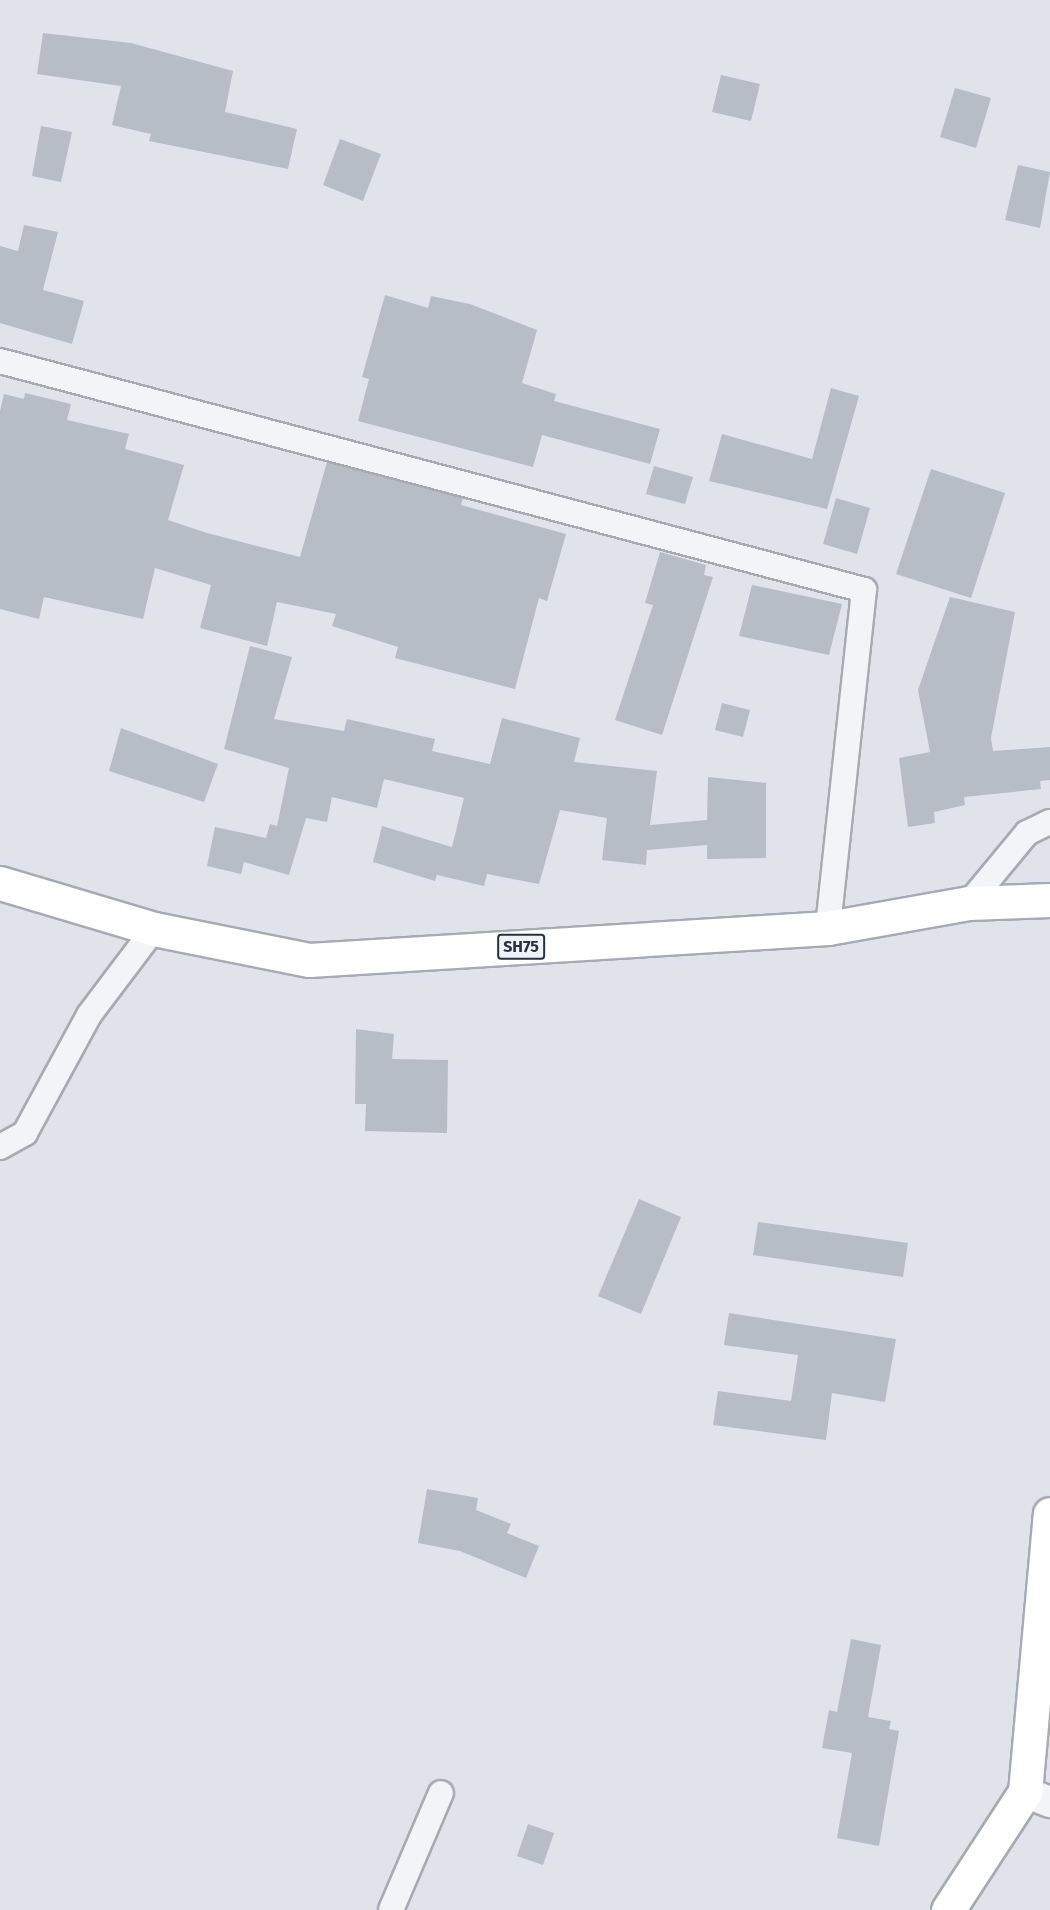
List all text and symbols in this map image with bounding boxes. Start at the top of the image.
road number: SH75 [497,934,545,960]

